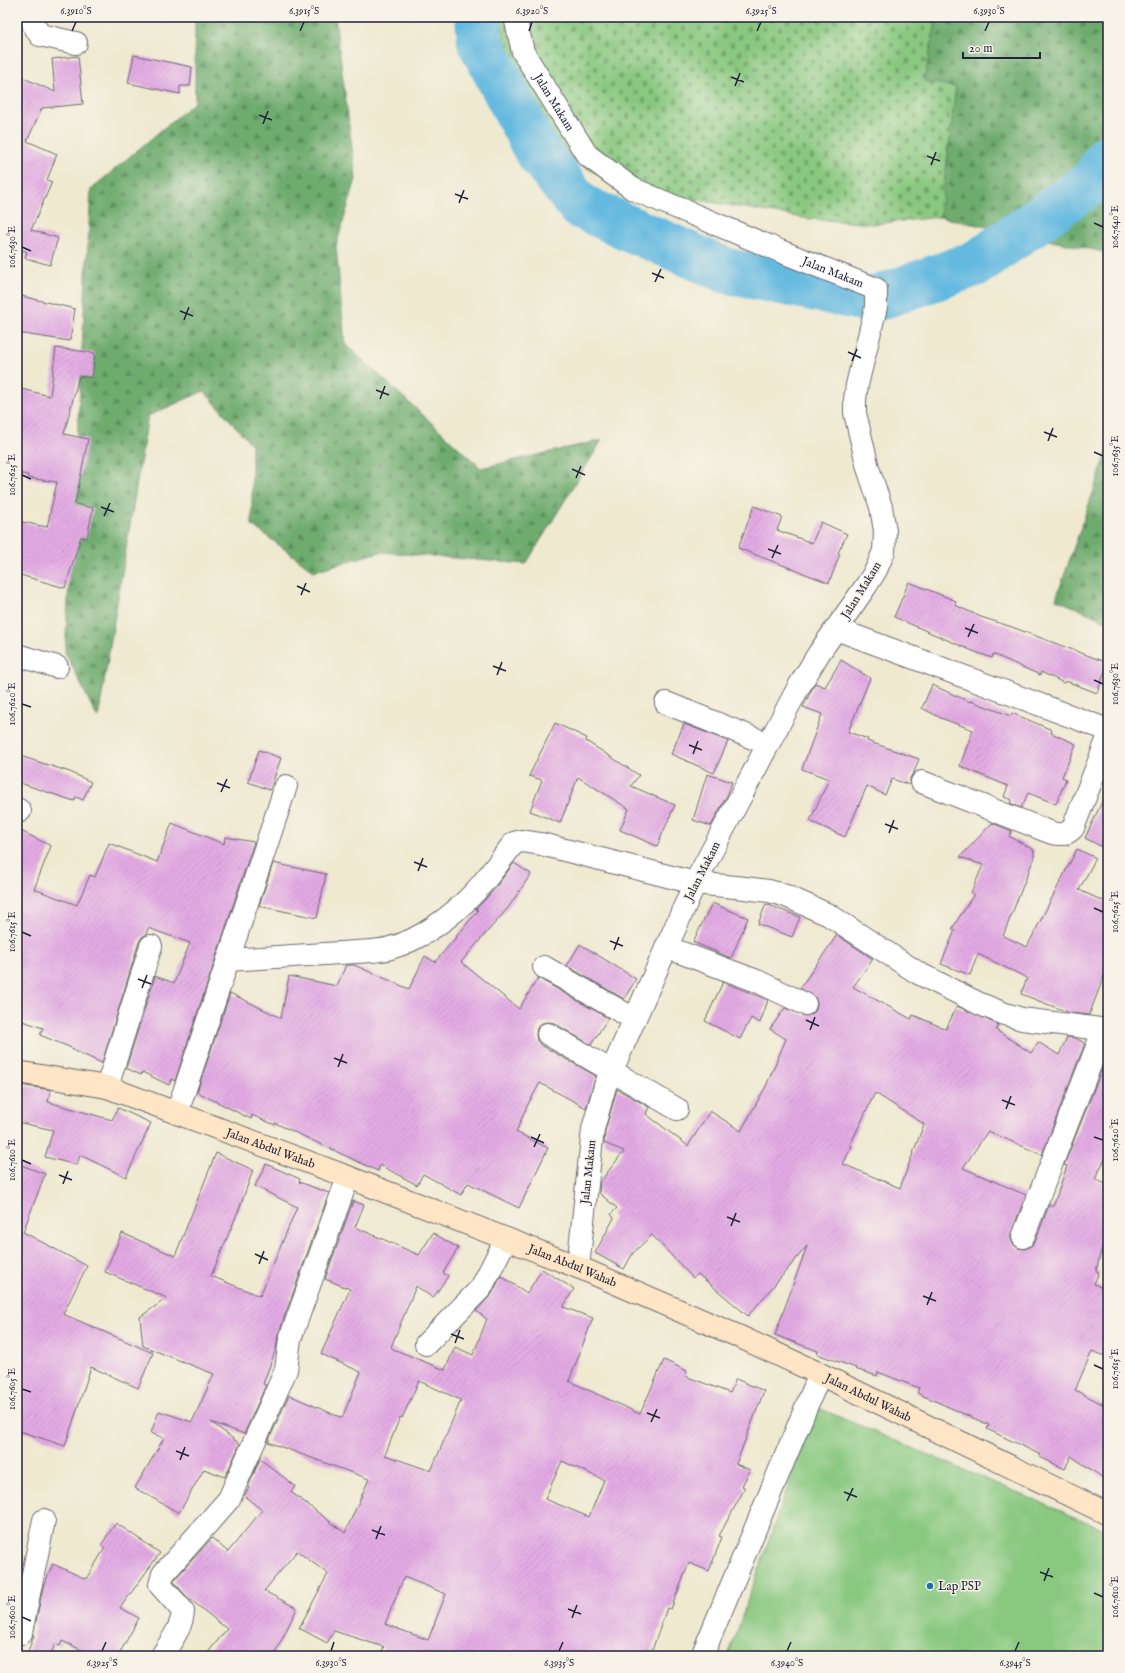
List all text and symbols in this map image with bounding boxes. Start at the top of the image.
text: 6.3910°S [60,5,92,18]
text: 6.3915°S [289,5,319,18]
text: 6.3920°S [516,5,548,18]
text: 6.3925°S [745,5,777,18]
text: 6.3930°S [973,5,1005,18]
scale bar [963,34,1040,60]
text: 20 m [969,41,992,56]
street label: Jalan Makam [528,69,577,134]
text: 106.7640°E [1109,205,1122,249]
text: 106.7630°E [6,226,19,268]
street label: Jalan Makam [798,253,866,291]
text: 106.7635°E [1109,436,1122,476]
text: 106.7625°E [6,454,19,496]
street label: Jalan Makam [837,559,886,624]
text: 106.7630°E [1109,663,1122,705]
text: 106.7620°E [6,682,19,726]
street label: Jalan Makam [680,839,725,906]
text: 106.7625°E [1109,891,1122,933]
text: 106.7615°E [6,912,19,952]
text: 106.7620°E [1109,1118,1122,1162]
street label: Jalan Abdul Wahab [222,1124,317,1172]
text: 106.7610°E [6,1139,19,1181]
street label: Jalan Makam [577,1139,600,1207]
street label: Jalan Abdul Wahab [524,1241,619,1291]
text: 106.7615°E [1109,1349,1122,1389]
text: 106.7605°E [6,1368,19,1410]
street label: Jalan Abdul Wahab [820,1370,914,1425]
text: 106.7610°E [1109,1576,1122,1618]
place label: Lap PSP [938,1579,981,1595]
marker: Lap PSP [925,1581,935,1591]
text: 106.7600°E [6,1595,19,1639]
text: 6.3925°S [86,1657,118,1670]
text: 6.3930°S [315,1657,347,1670]
text: 6.3935°S [544,1657,574,1670]
text: 6.3940°S [771,1657,803,1670]
text: 6.3945°S [999,1657,1031,1670]

